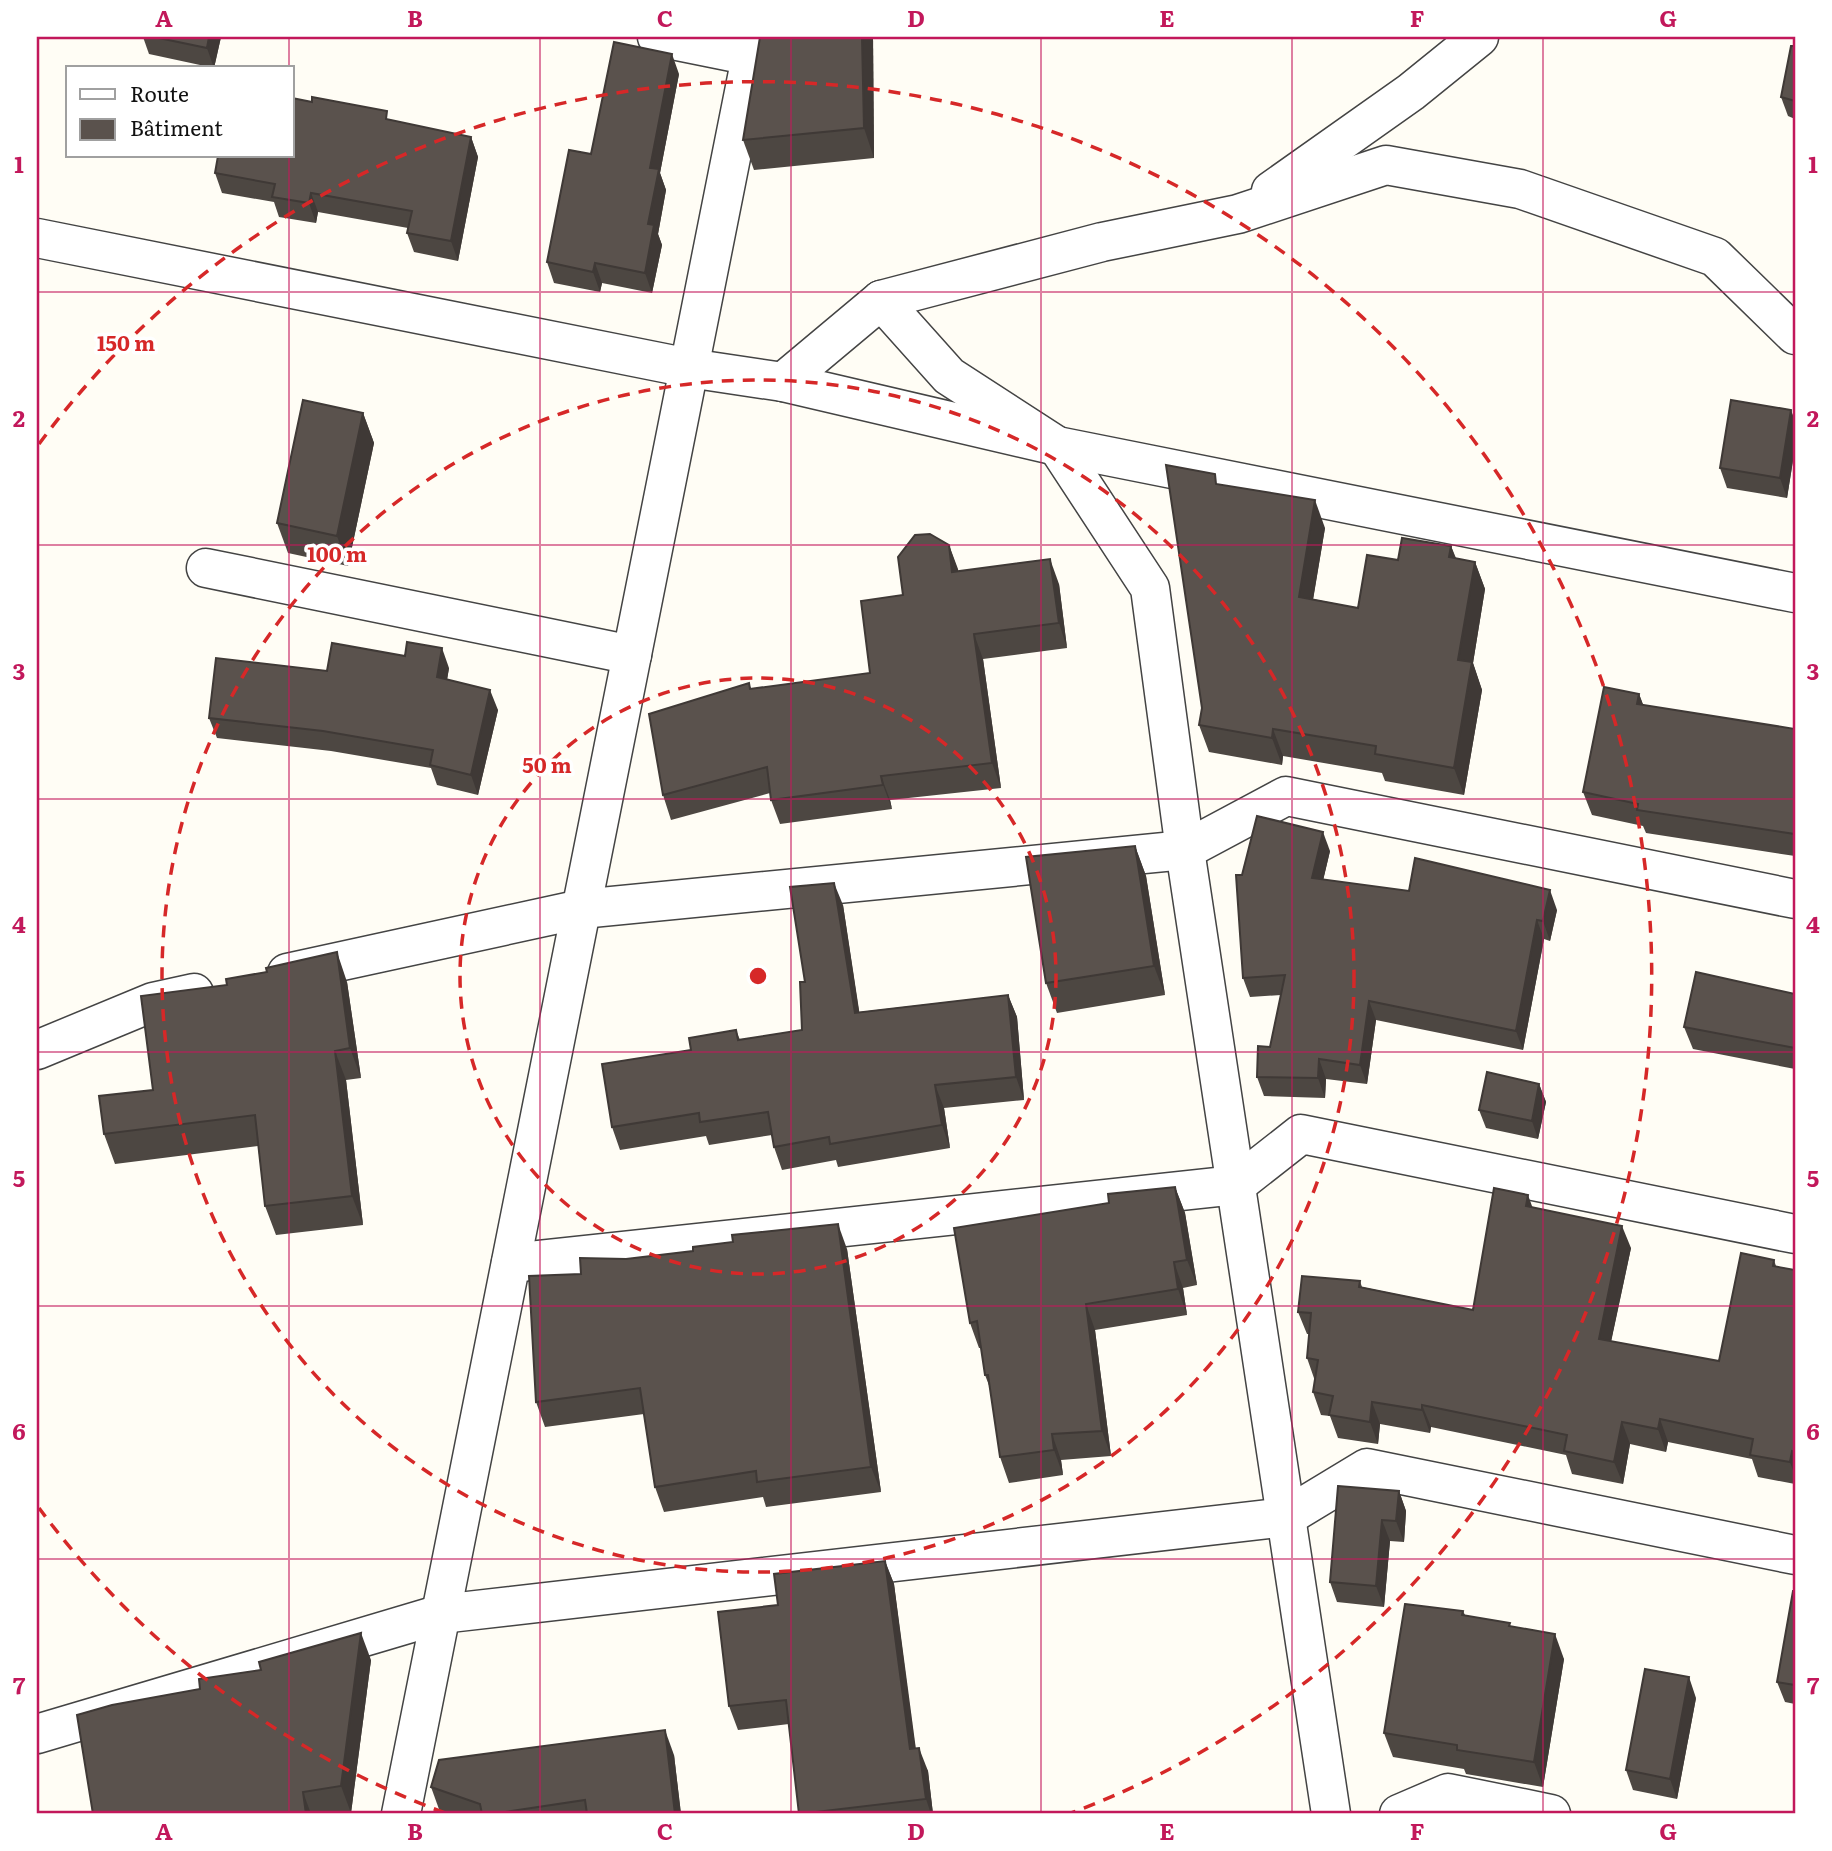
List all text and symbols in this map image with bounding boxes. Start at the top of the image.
text: A [155,0,173,34]
text: B [407,0,423,34]
text: C [657,0,673,34]
text: D [907,0,925,34]
text: E [1159,0,1175,34]
text: F [1410,0,1425,34]
text: G [1659,0,1677,34]
legend [66,66,294,158]
text: Route [130,77,189,108]
text: Bâtiment [130,111,223,142]
text: 1 [14,146,24,180]
text: 1 [1808,146,1818,180]
text: 150 m [97,326,155,357]
text: 2 [13,400,25,434]
text: 2 [1807,400,1819,434]
text: 100 m [307,537,367,568]
text: 3 [13,653,25,687]
text: 3 [1807,653,1819,687]
text: 50 m [522,748,572,779]
text: 4 [12,906,26,940]
text: 4 [1806,906,1820,940]
centre of rings [746,964,770,988]
text: 5 [13,1160,25,1194]
text: 5 [1807,1160,1819,1194]
text: 6 [12,1413,26,1447]
text: 6 [1806,1413,1820,1447]
text: 7 [13,1667,26,1701]
text: 7 [1807,1667,1820,1701]
text: A [155,1813,173,1847]
text: B [407,1813,423,1847]
text: C [657,1813,673,1847]
text: D [907,1813,925,1847]
text: E [1159,1813,1175,1847]
text: F [1410,1813,1425,1847]
text: G [1659,1813,1677,1847]

